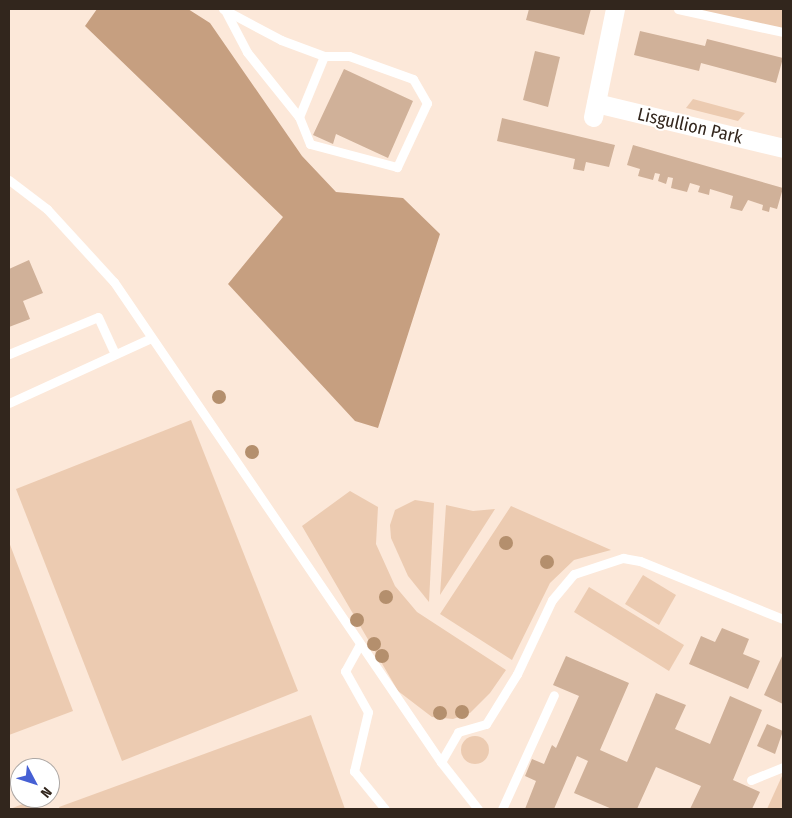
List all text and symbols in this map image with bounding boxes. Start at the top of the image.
street label: Lisgullion Park [635,103,745,149]
north arrow [10,758,60,808]
text: N [37,784,55,801]

